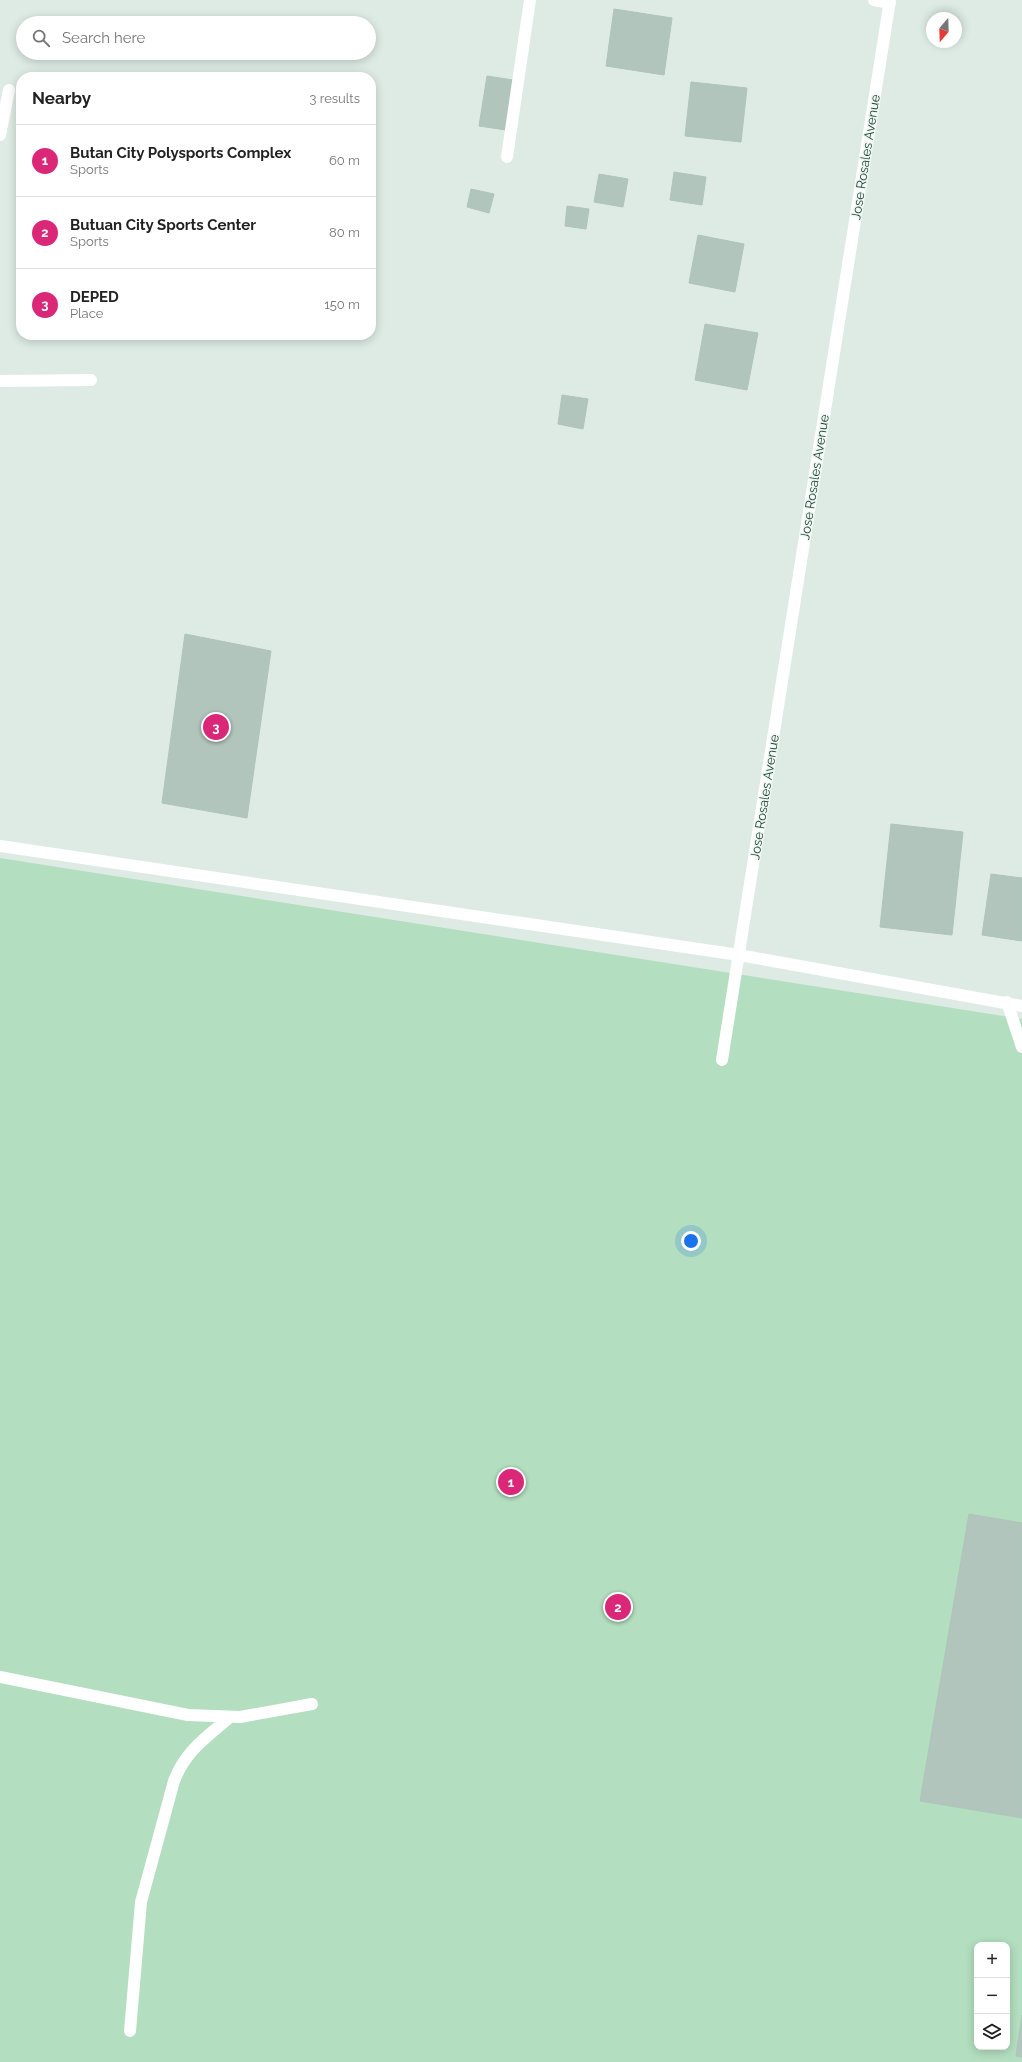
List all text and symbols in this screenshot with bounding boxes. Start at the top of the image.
north arrow [926,12,962,48]
search box [16,16,376,60]
icon: search [30,27,52,49]
text: Search here [62,29,145,47]
text: Nearby [32,88,91,108]
text: 3 results [310,91,360,106]
street label: Jose Rosales Avenue [848,93,883,221]
text: Butan City Polysports Complex [70,144,291,162]
text: 1 [42,153,48,168]
text: 60 m [329,153,360,168]
text: Sports [70,162,109,177]
text: Butuan City Sports Center [70,216,256,234]
text: 2 [41,225,49,240]
text: 80 m [329,225,360,240]
text: Sports [70,234,109,249]
text: DEPED [70,288,119,306]
text: 3 [41,297,49,312]
text: 150 m [324,297,360,312]
text: Place [70,306,103,321]
street label: Jose Rosales Avenue [797,413,832,541]
pin: 3 [203,712,229,742]
street label: Jose Rosales Avenue [747,733,782,861]
your location [681,1231,701,1251]
pin: 1 [498,1467,524,1497]
pin: 2 [605,1592,631,1622]
map controls [974,1942,1010,2050]
button: + [974,1942,1010,1978]
button: − [974,1978,1010,2014]
button: layers [974,2014,1010,2050]

